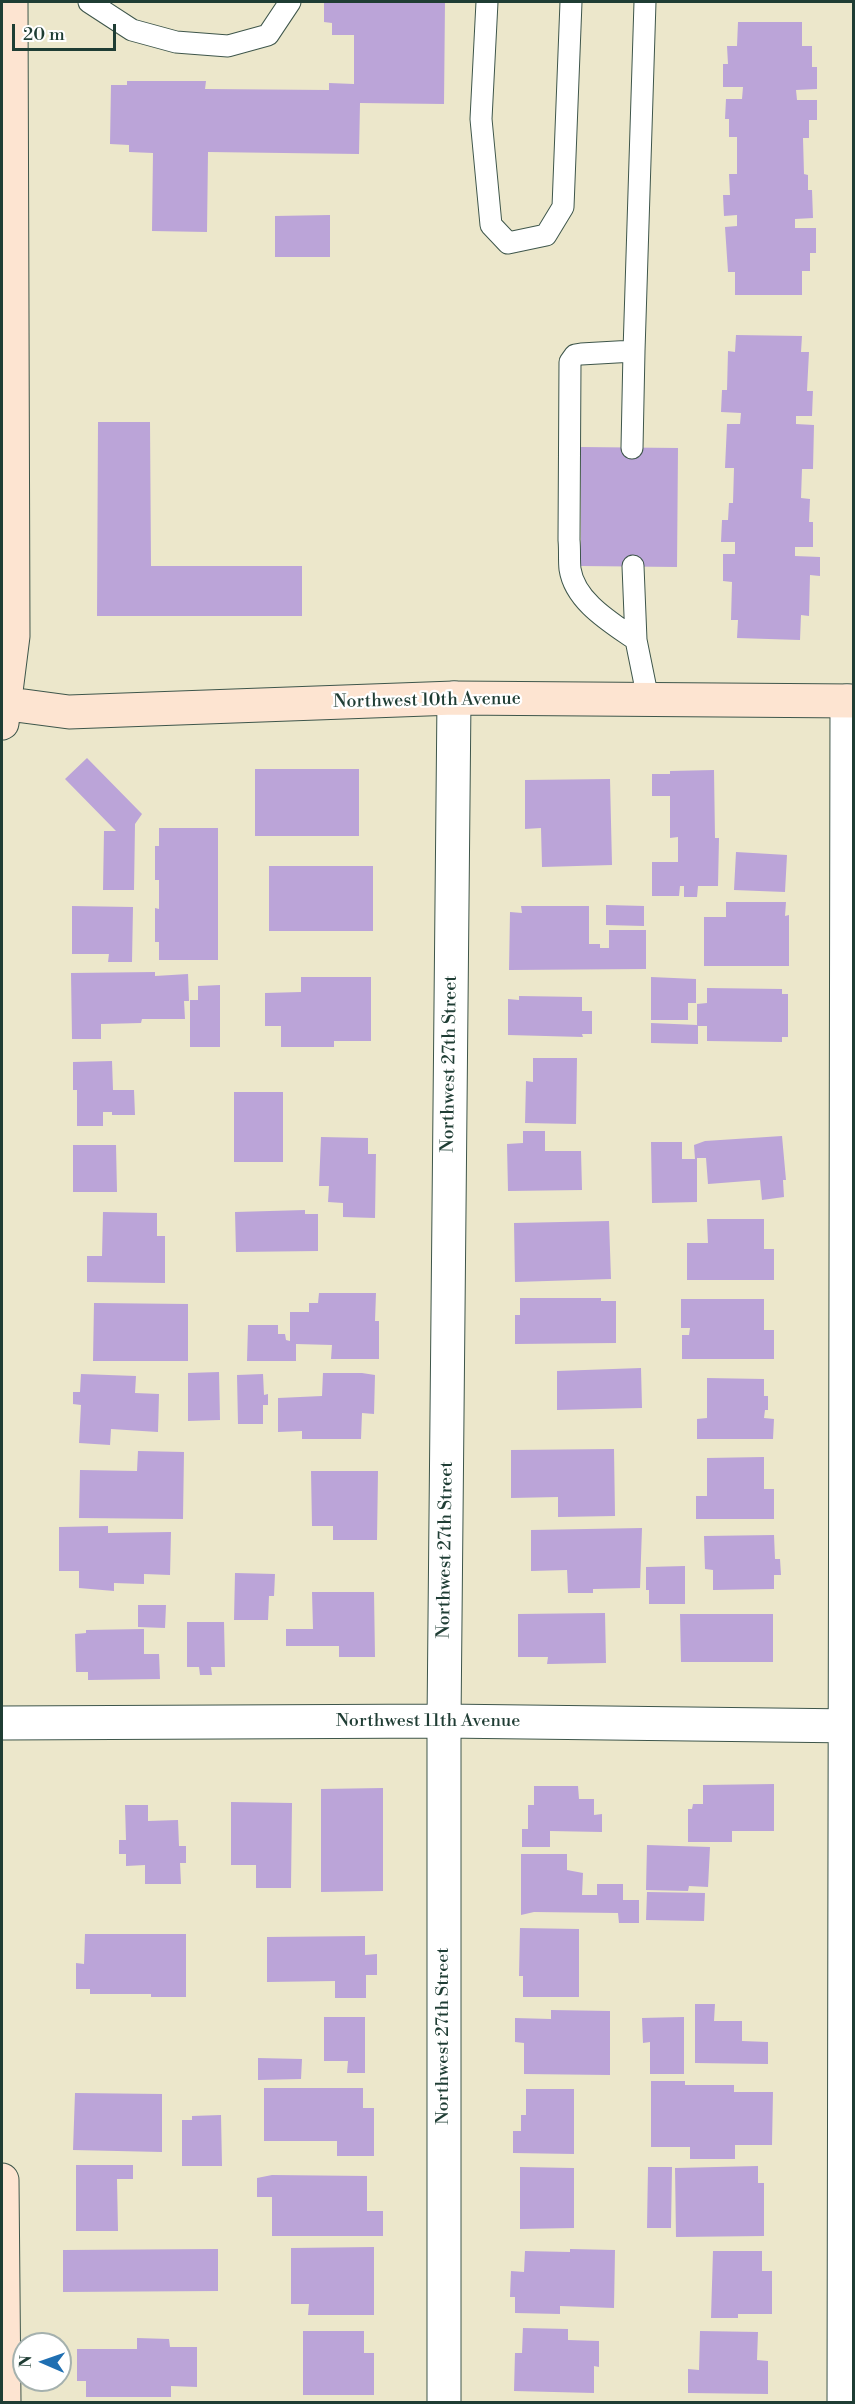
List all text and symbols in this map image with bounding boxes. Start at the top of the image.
scale bar [15,12,118,50]
text: 20 m [23,23,65,46]
street label: Northwest 10th Avenue [333,689,521,713]
street label: Northwest 27th Street [438,975,462,1153]
street label: Northwest 27th Street [434,1461,458,1639]
street label: Northwest 11th Avenue [336,1711,520,1733]
street label: Northwest 27th Street [433,1947,455,2125]
north arrow [12,2332,72,2392]
text: N [16,2355,36,2368]

